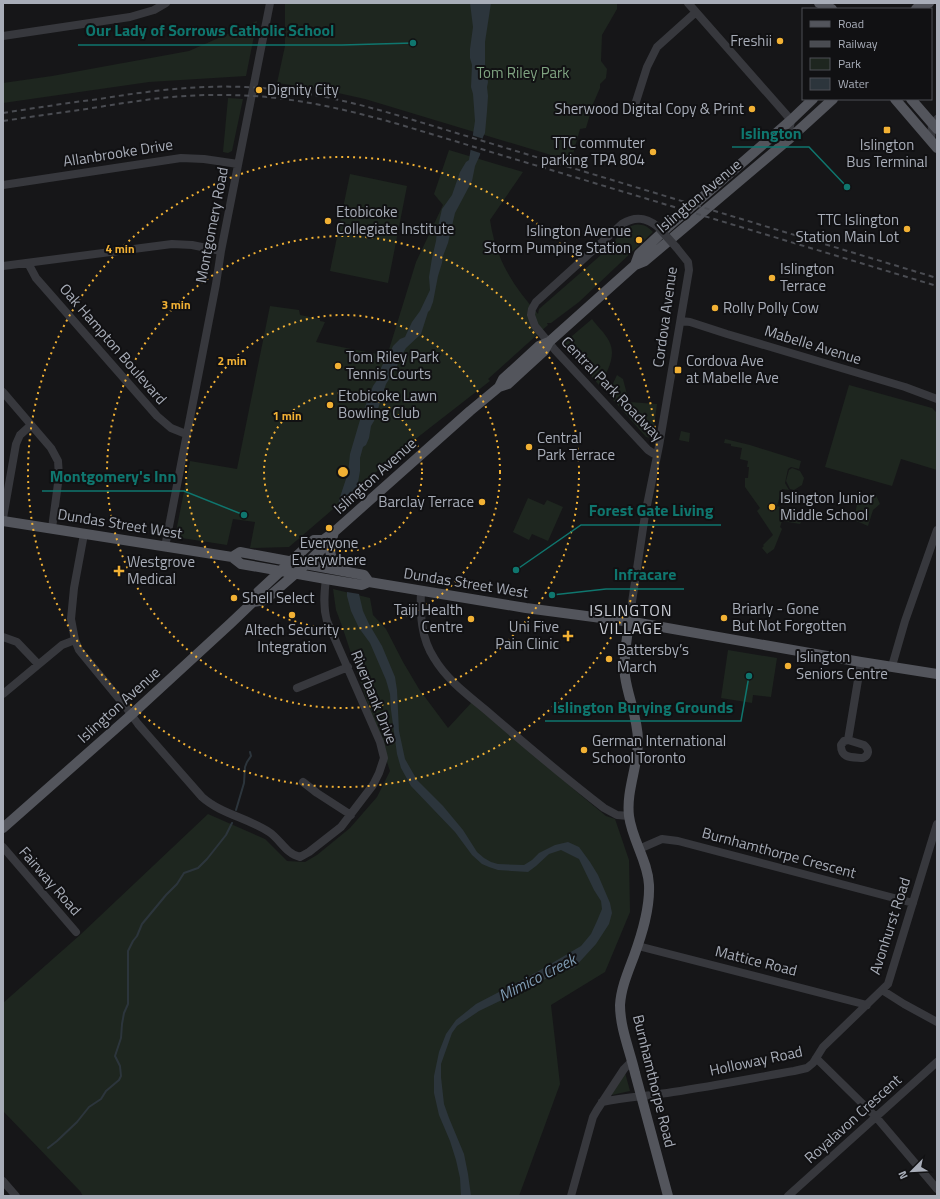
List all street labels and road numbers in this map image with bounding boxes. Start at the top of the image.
street label: Allanbrooke Drive [61,132,174,173]
street label: Islington Avenue [651,153,746,238]
street label: Montgomery Road [189,165,234,285]
street label: Cordova Avenue [646,265,683,369]
street label: Oak Hampton Boulevard [54,278,173,409]
street label: Mabelle Avenue [762,319,864,370]
street label: Central Park Roadway [556,331,669,447]
street label: Islington Avenue [328,432,421,519]
street label: Dundas Street West [56,502,185,545]
street label: Dundas Street West [402,561,531,604]
street label: Riverbank Drive [345,647,404,747]
street label: Islington Avenue [72,661,165,748]
street label: Burnhamthorpe Crescent [699,821,859,884]
street label: Fairway Road [14,841,87,920]
street label: Avonhurst Road [863,874,916,977]
street label: Mattice Road [713,939,800,982]
street label: Burnhamthorpe Road [627,1012,682,1150]
street label: Holloway Road [707,1039,805,1082]
street label: Royalavon Crescent [799,1068,907,1169]

